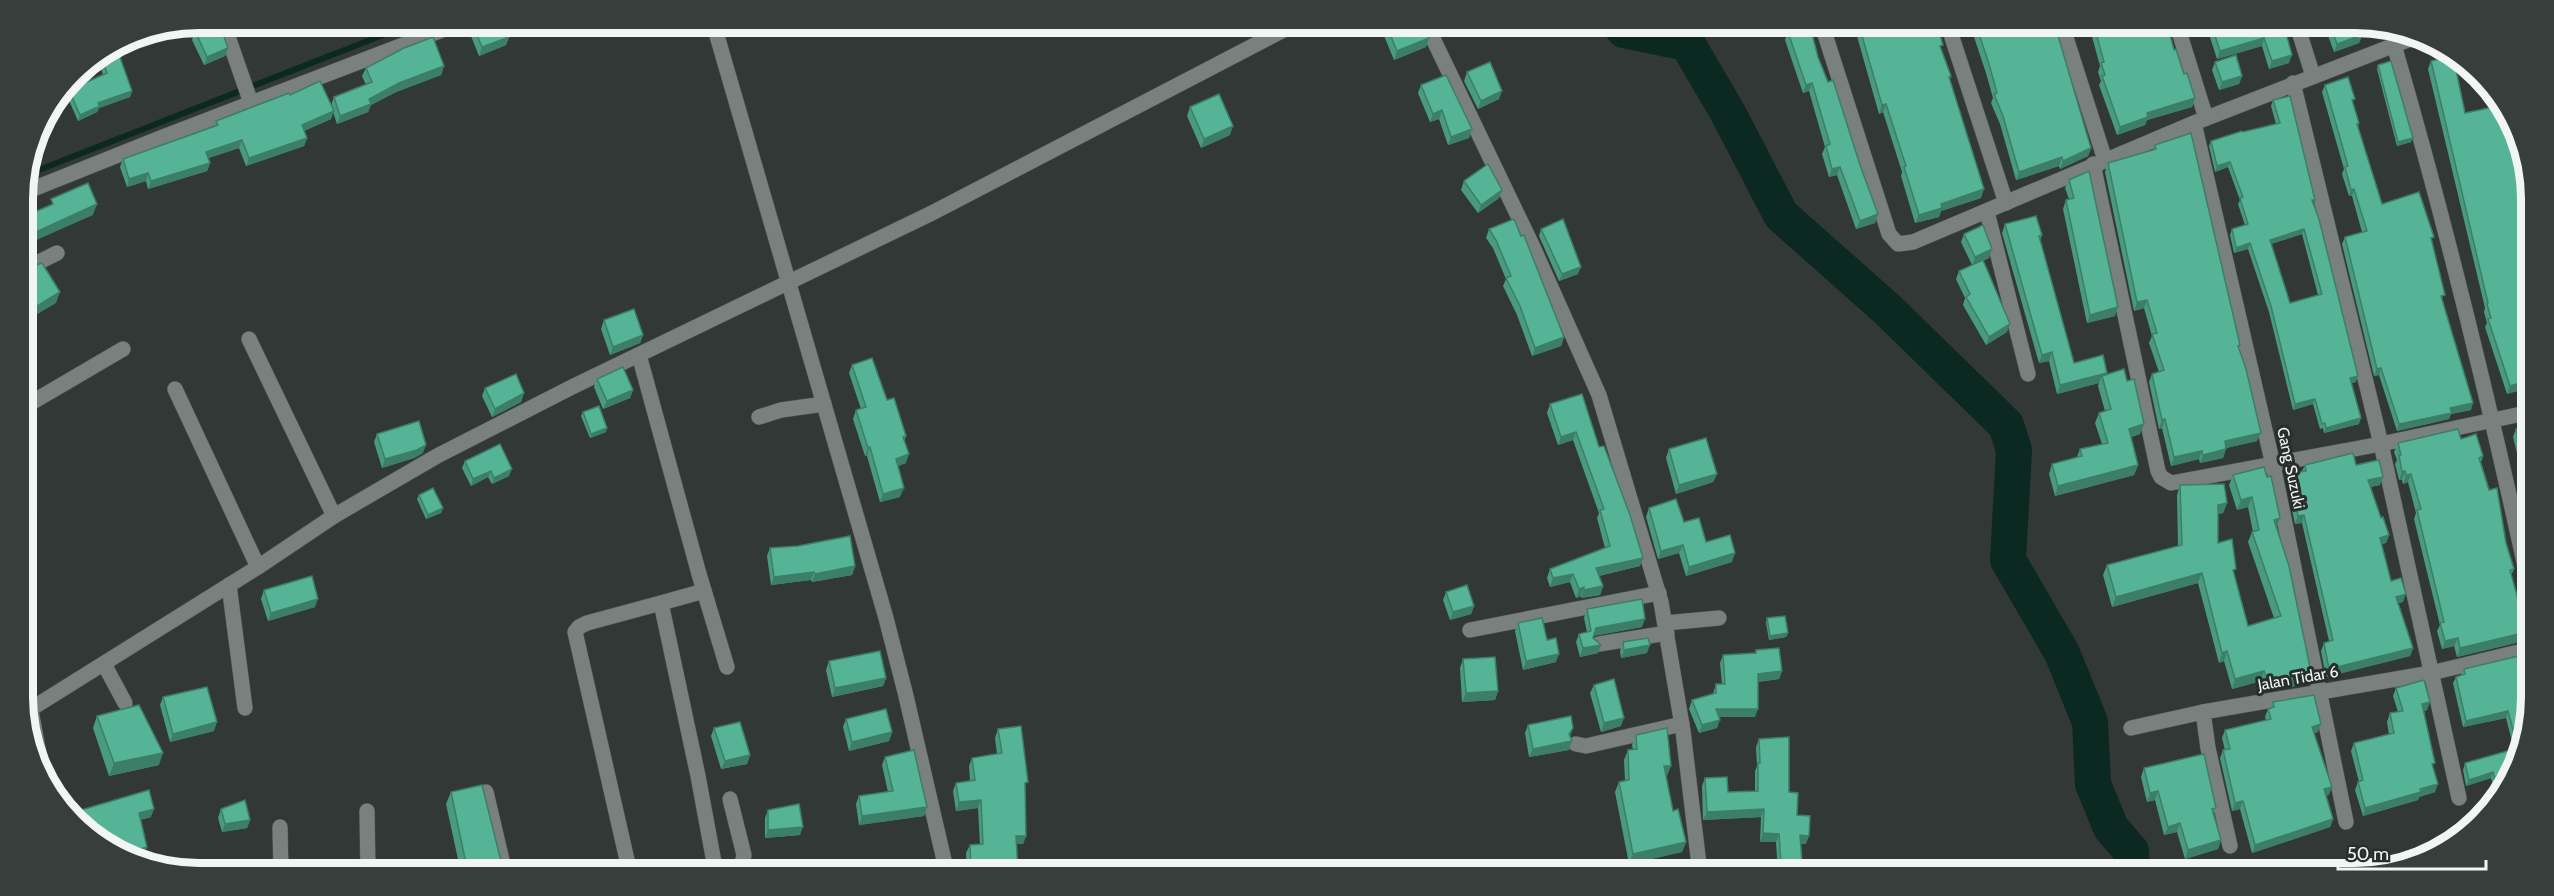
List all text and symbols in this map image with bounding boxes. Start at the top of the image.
street label: Gang Suzuki [2273,425,2309,511]
street label: Jalan Tidar 6 [2255,662,2340,695]
scale bar [2338,833,2486,871]
text: 50 m [2347,843,2389,865]

